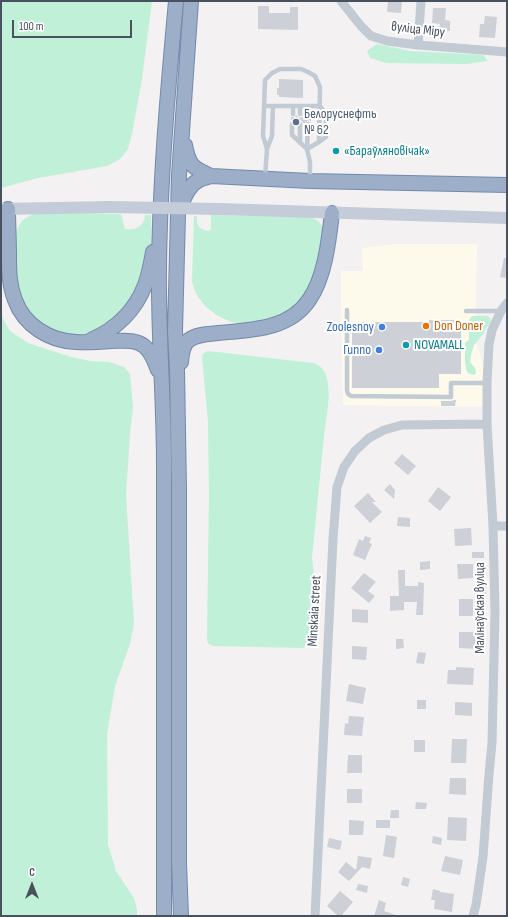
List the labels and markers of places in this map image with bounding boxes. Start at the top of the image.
place label: Белоруснефть № 62 [304,106,377,138]
marker: Белоруснефть № 62 [291,117,301,127]
place label: «Бараўляновічак» [344,143,430,159]
marker: «Бараўляновічак» [331,146,341,156]
place label: Don Doner [434,318,483,334]
place label: Zoolesnoy [327,319,374,335]
marker: Don Doner [421,321,431,331]
marker: Zoolesnoy [377,322,387,332]
place label: NOVAMALL [414,337,464,353]
marker: NOVAMALL [401,340,411,350]
place label: Гиппо [343,342,371,358]
marker: Гиппо [374,345,384,355]

